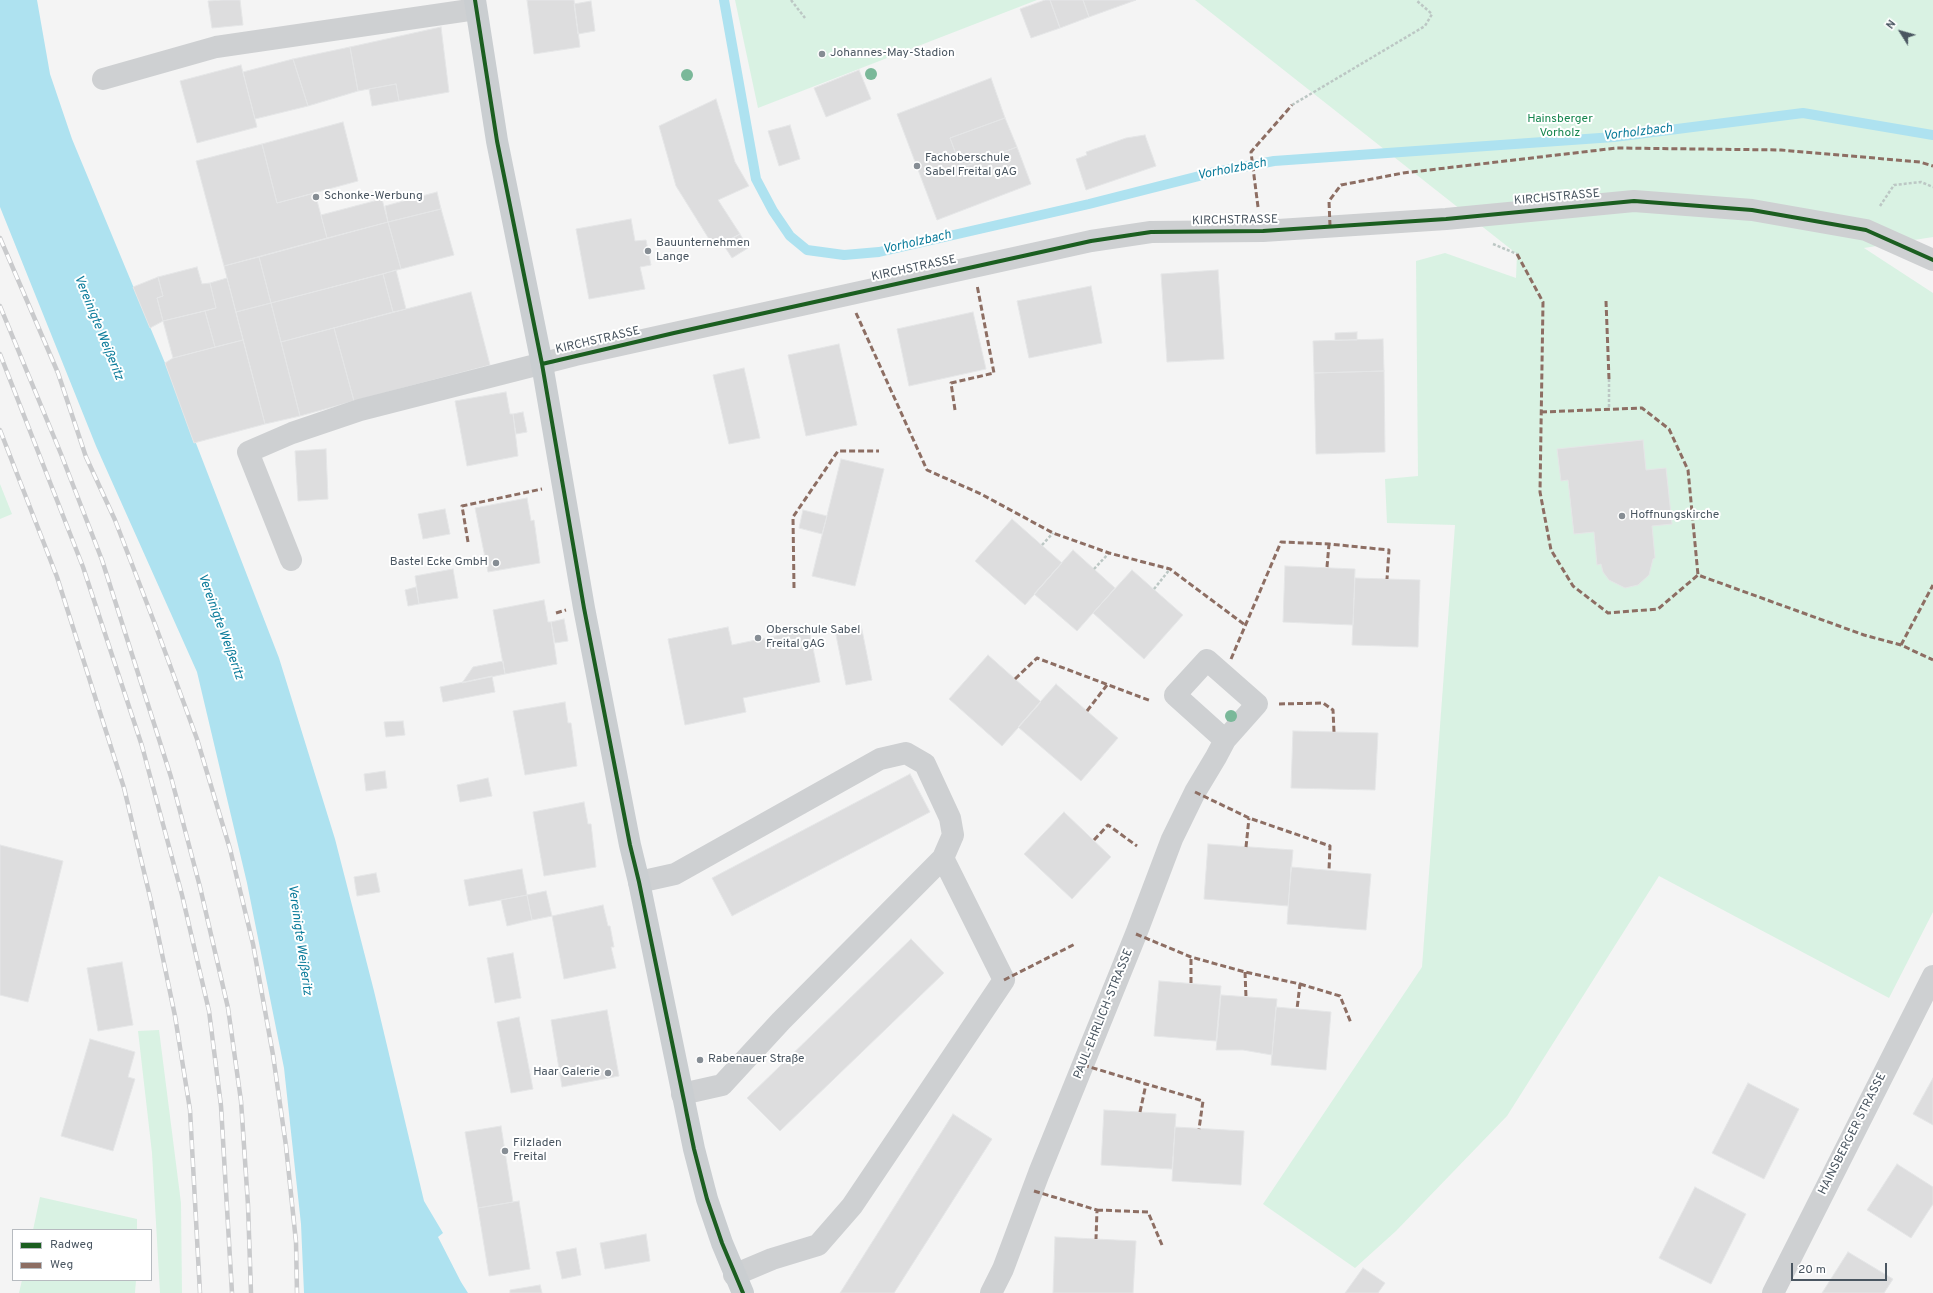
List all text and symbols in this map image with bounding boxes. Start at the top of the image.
north arrow [1881,12,1921,52]
text: N [1883,17,1899,32]
place label: Johannes-May-Stadion [830,47,955,61]
marker: Johannes-May-Stadion [817,49,827,59]
park label: Hainsberger Vorholz [1527,113,1593,141]
water label: Vorholzbach [1602,121,1674,145]
place label: Fachoberschule Sabel Freital gAG [925,152,1017,180]
water label: Vorholzbach [1196,156,1268,184]
marker: Fachoberschule Sabel Freital gAG [912,161,922,171]
street label: KIRCHSTRASSE [1513,187,1601,209]
place label: Schonke-Werbung [324,190,423,204]
marker: Schonke-Werbung [311,192,321,202]
street label: KIRCHSTRASSE [1192,213,1278,229]
water label: Vorholzbach [881,228,953,258]
place label: Bauunternehmen Lange [656,237,750,265]
marker: Bauunternehmen Lange [643,246,653,256]
street label: KIRCHSTRASSE [870,253,958,285]
water label: Vereinigte Weißeritz [70,273,126,383]
street label: KIRCHSTRASSE [554,324,642,358]
place label: Hoffnungskirche [1630,509,1719,523]
marker: Hoffnungskirche [1617,511,1627,521]
place label: Bastel Ecke GmbH [390,556,488,570]
marker: Bastel Ecke GmbH [491,558,501,568]
water label: Vereinigte Weißeritz [194,572,246,682]
place label: Oberschule Sabel Freital gAG [766,624,860,652]
marker: Oberschule Sabel Freital gAG [753,633,763,643]
water label: Vereinigte Weißeritz [283,883,315,997]
street label: PAUL-EHRLICH-STRASSE [1071,947,1137,1081]
place label: Rabenauer Straße [708,1053,805,1067]
marker: Rabenauer Straße [695,1055,705,1065]
place label: Haar Galerie [533,1066,600,1080]
marker: Haar Galerie [603,1068,613,1078]
street label: HAINSBERGER STRASSE [1816,1071,1890,1197]
place label: Filzladen Freital [513,1137,562,1165]
marker: Filzladen Freital [500,1146,510,1156]
legend [12,1229,152,1281]
text: Radweg [50,1237,93,1253]
scale bar [1793,1255,1889,1281]
text: Weg [50,1257,73,1273]
text: 20 m [1798,1262,1826,1278]

